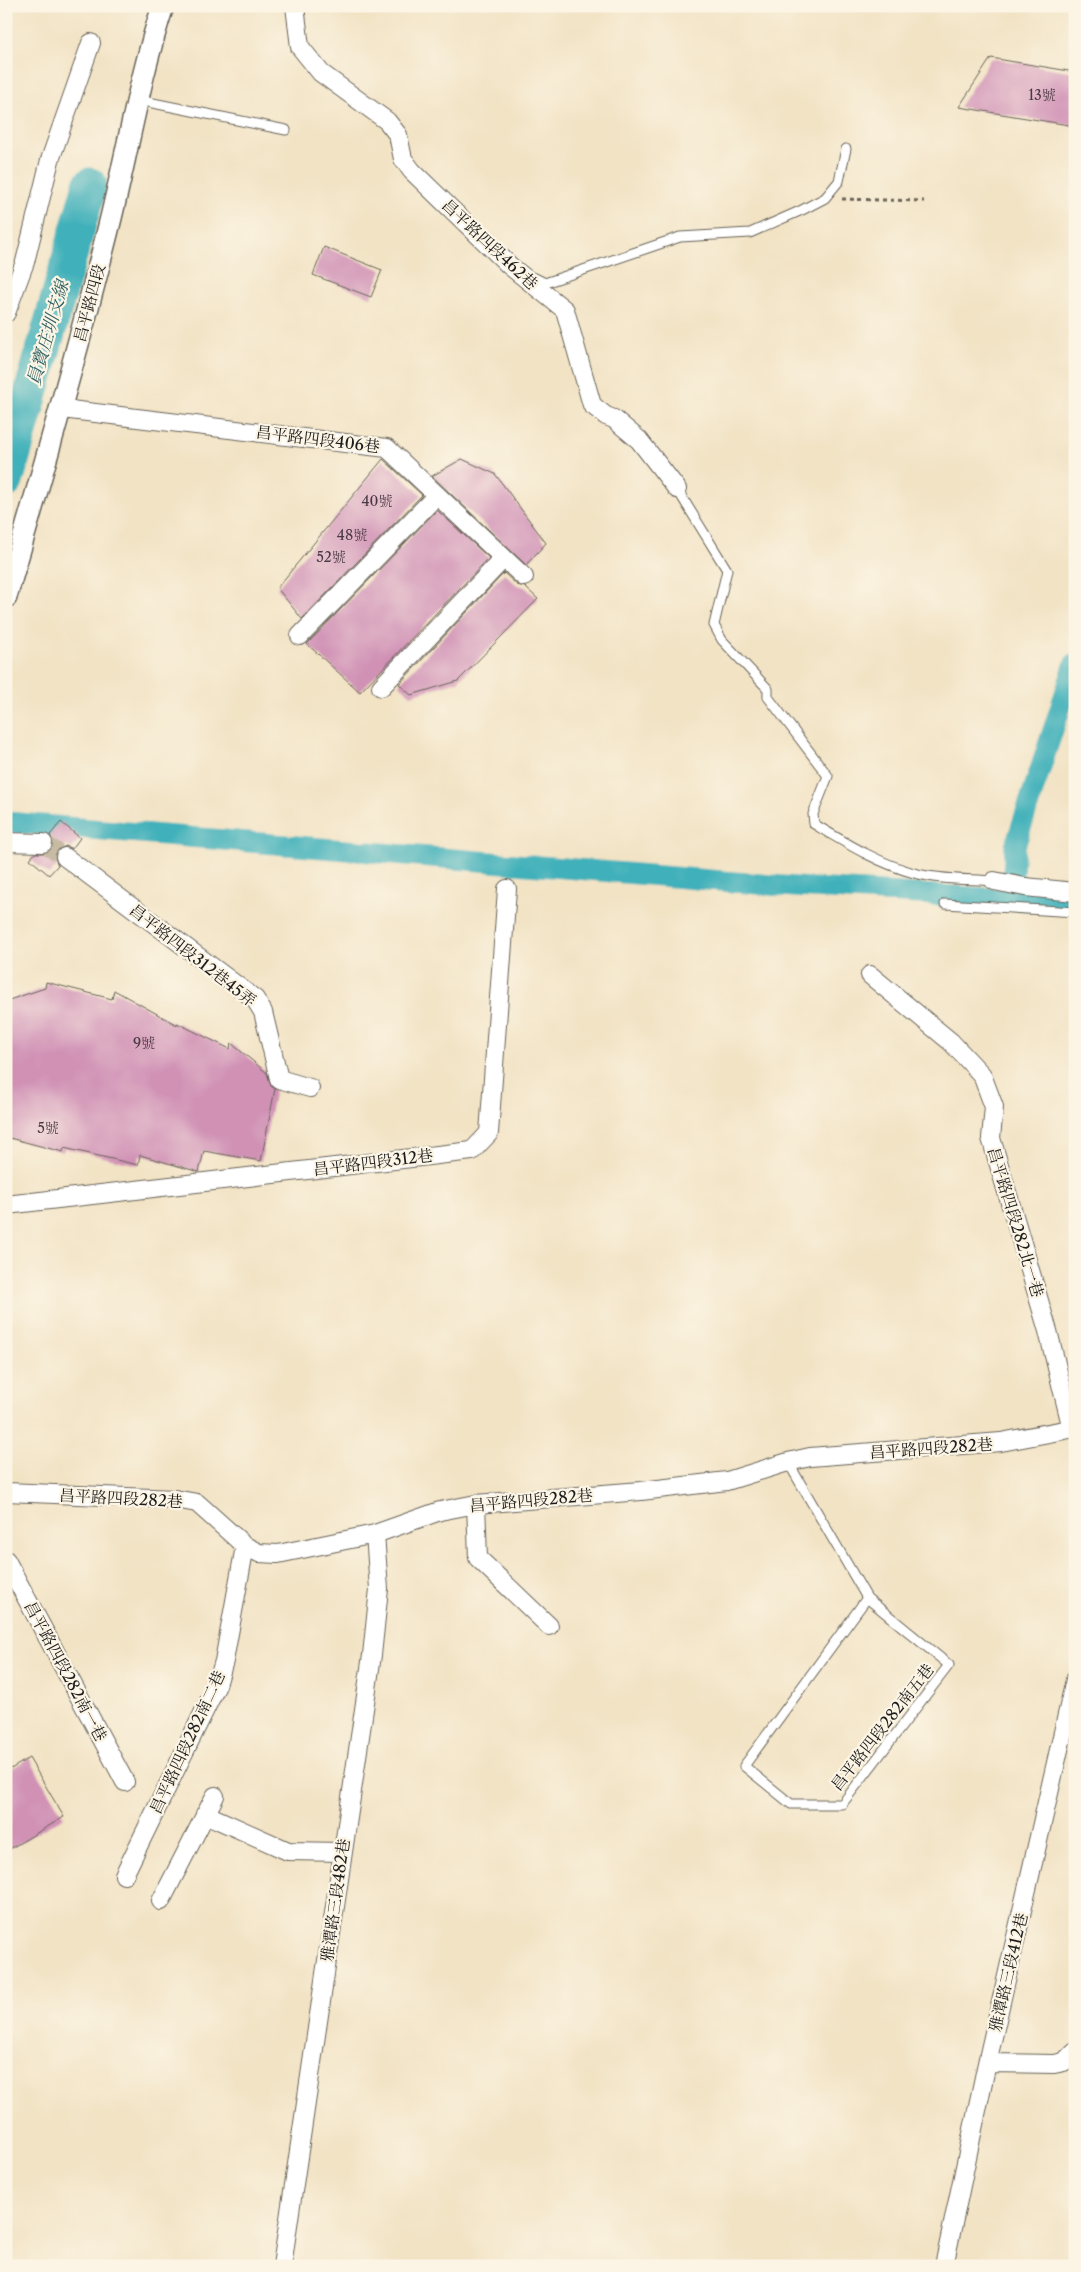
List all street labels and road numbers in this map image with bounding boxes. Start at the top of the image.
street label: 昌平路四段462巷 [438,194,542,294]
street label: 昌平路四段 [69,262,109,344]
street label: 昌平路四段406巷 [255,421,381,457]
street label: 昌平路四段312巷45弄 [126,900,260,1010]
street label: 昌平路四段312巷 [312,1145,434,1179]
street label: 昌平路四段282北一巷 [984,1145,1048,1299]
street label: 昌平路四段282巷 [869,1434,993,1462]
street label: 昌平路四段282巷 [59,1485,183,1511]
street label: 昌平路四段282巷 [468,1485,594,1515]
street label: 昌平路四段282南一巷 [21,1597,111,1745]
street label: 昌平路四段282南五巷 [826,1659,938,1795]
street label: 昌平路四段282南二巷 [145,1667,229,1817]
street label: 雅潭路三段482巷 [316,1837,354,1963]
street label: 雅潭路三段412巷 [985,1911,1031,2033]

